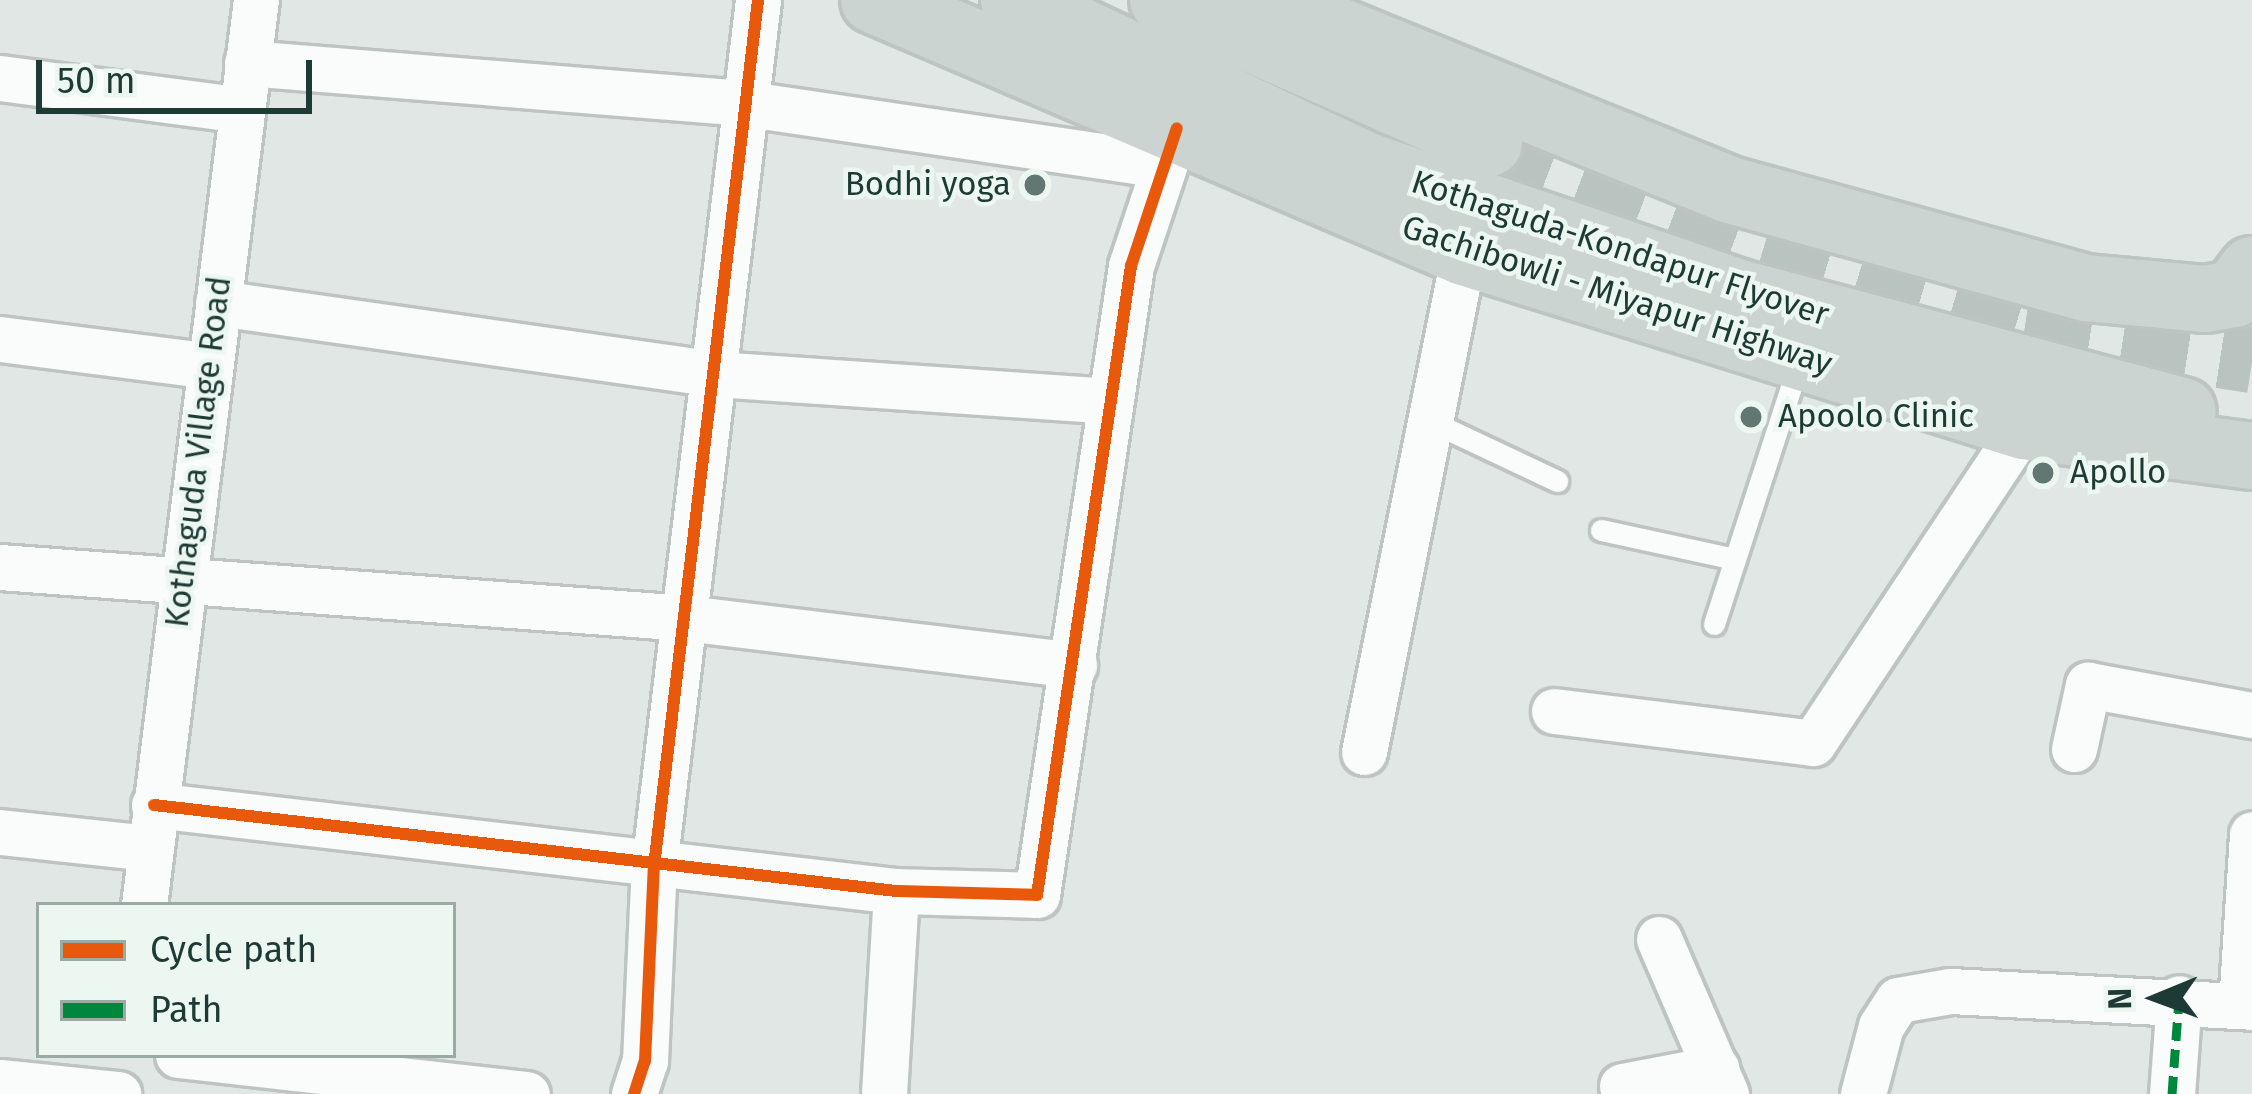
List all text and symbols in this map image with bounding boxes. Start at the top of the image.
scale bar [42,36,318,110]
text: 50 m [57,59,136,103]
street label: Kothaguda-Kondapur Flyover [1406,163,1834,335]
place label: Bodhi yoga [845,165,1011,205]
marker: Bodhi yoga [1022,172,1048,198]
street label: Gachibowli - Miyapur Highway [1397,208,1837,384]
street label: Kothaguda Village Road [158,274,240,630]
place label: Apoolo Clinic [1778,397,1974,437]
marker: Apoolo Clinic [1735,401,1767,433]
place label: Apollo [2070,453,2166,493]
marker: Apollo [2027,457,2059,489]
legend [36,902,456,1058]
text: Cycle path [150,928,317,972]
north arrow [2096,938,2216,1058]
text: N [2100,987,2140,1010]
text: Path [150,988,223,1032]

